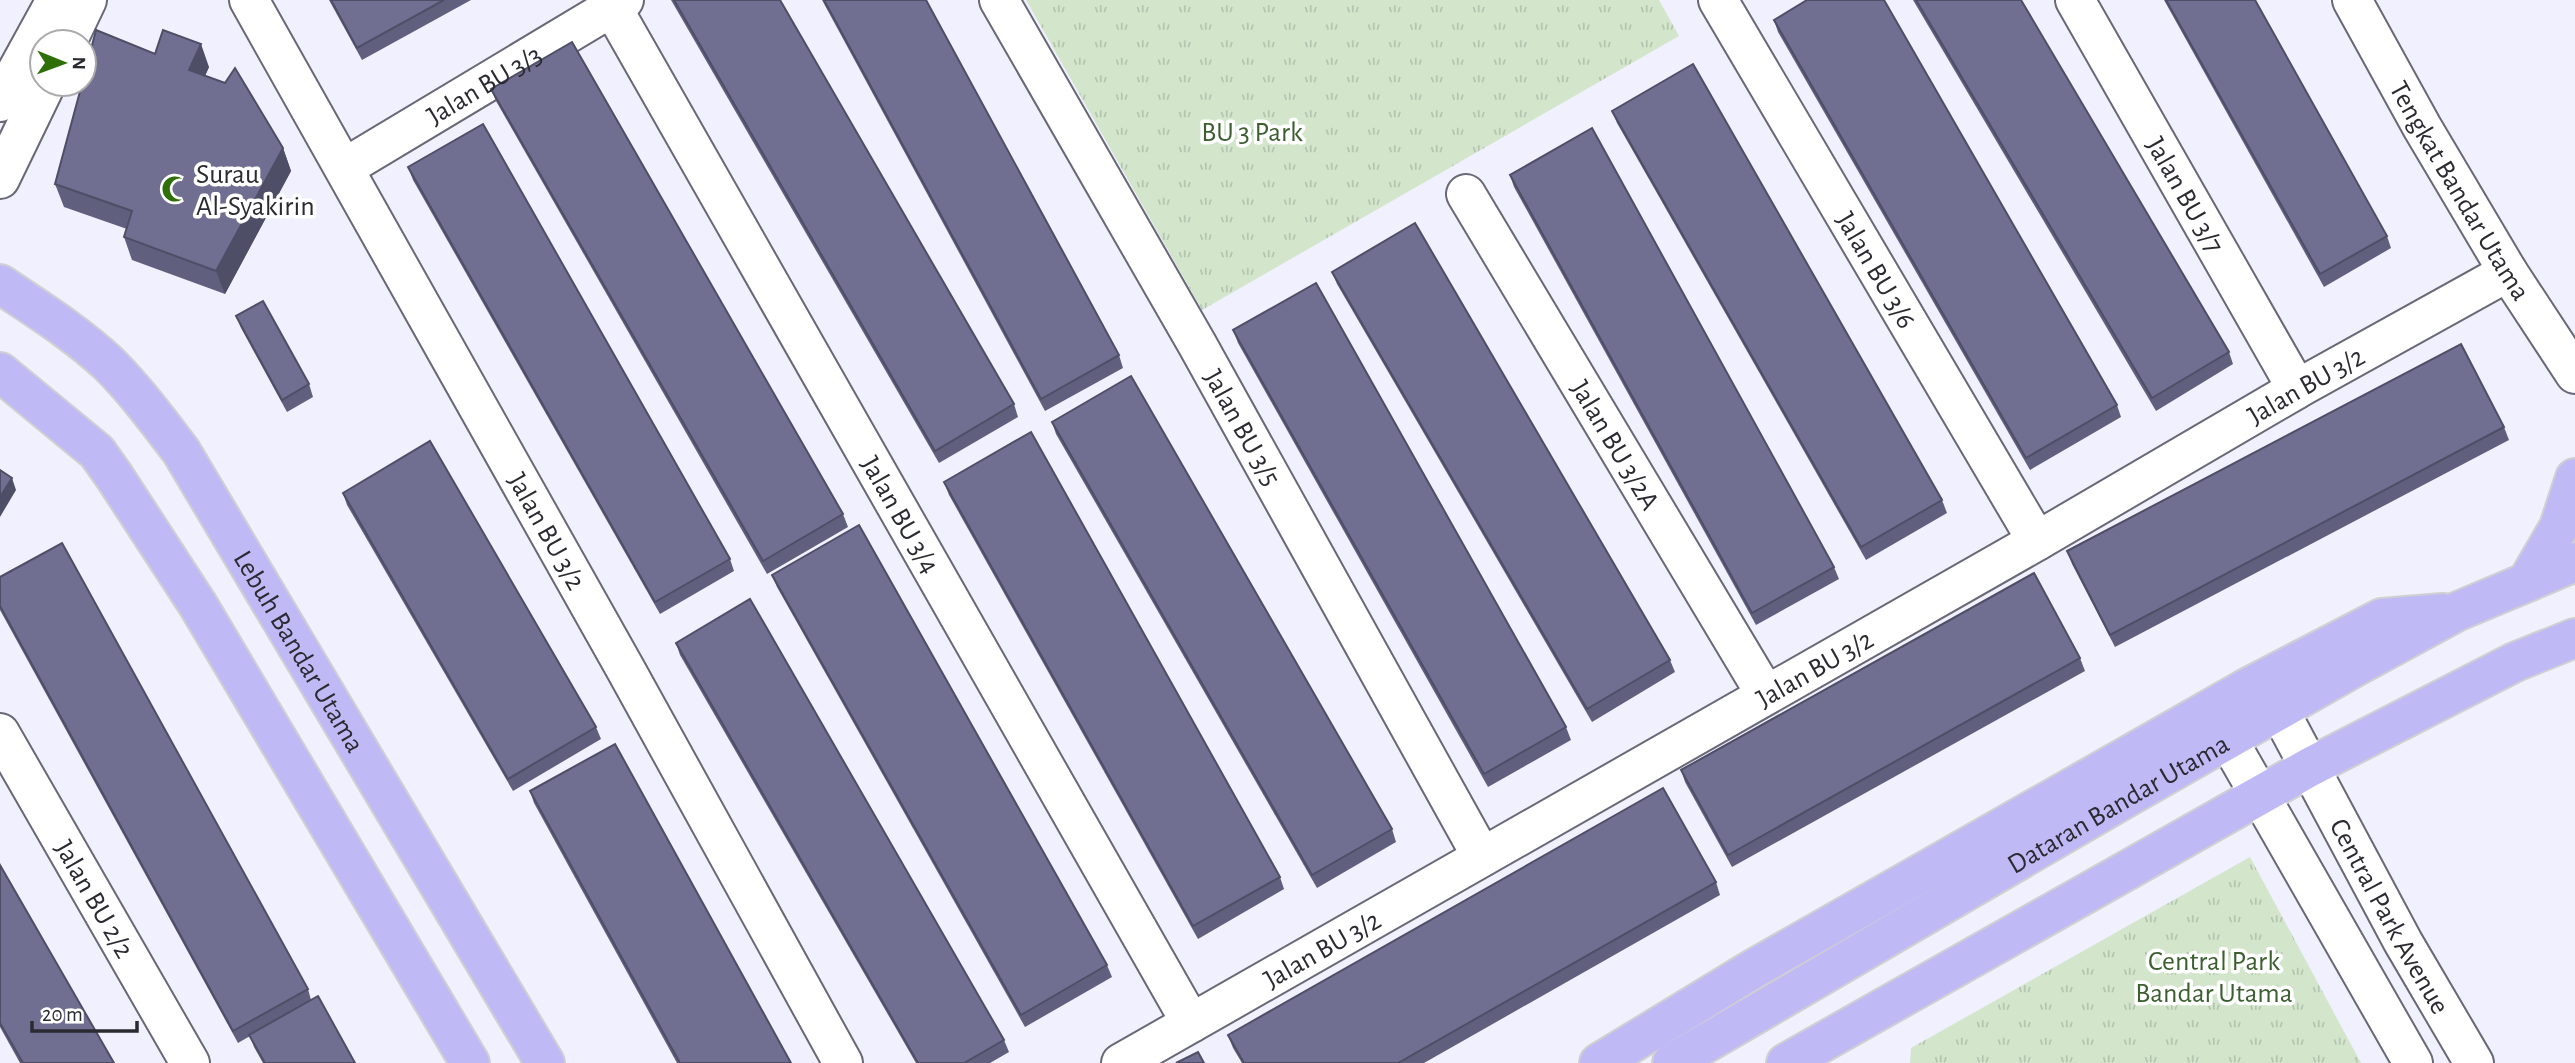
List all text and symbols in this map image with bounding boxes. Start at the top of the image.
north arrow [28,28,98,98]
street label: Jalan BU 3/3 [423,41,547,131]
text: N [69,56,88,70]
street label: Tengkat Bandar Utama [2384,77,2535,306]
park label: BU 3 Park [1201,119,1303,147]
street label: Jalan BU 3/7 [2140,133,2228,258]
place label: Surau Al-Syakirin [196,161,315,221]
mosque icon: Surau Al-Syakirin [160,174,190,204]
street label: Jalan BU 3/6 [1830,208,1920,334]
street label: Jalan BU 3/2 [2243,343,2370,431]
street label: Jalan BU 3/5 [1198,365,1285,491]
street label: Jalan BU 3/2A [1565,376,1664,515]
street label: Jalan BU 3/4 [855,452,944,579]
street label: Jalan BU 3/2 [502,469,590,595]
street label: Lebuh Bandar Utama [227,546,369,758]
street label: Jalan BU 3/2 [1752,625,1878,714]
street label: Dataran Bandar Utama [2003,730,2234,880]
street label: Central Park Avenue [2324,814,2454,1019]
street label: Jalan BU 2/2 [49,836,138,963]
street label: Jalan BU 3/2 [1260,906,1386,995]
park label: Central Park Bandar Utama [2135,948,2293,1008]
scale bar [32,990,136,1034]
text: 20 m [42,1004,83,1025]

